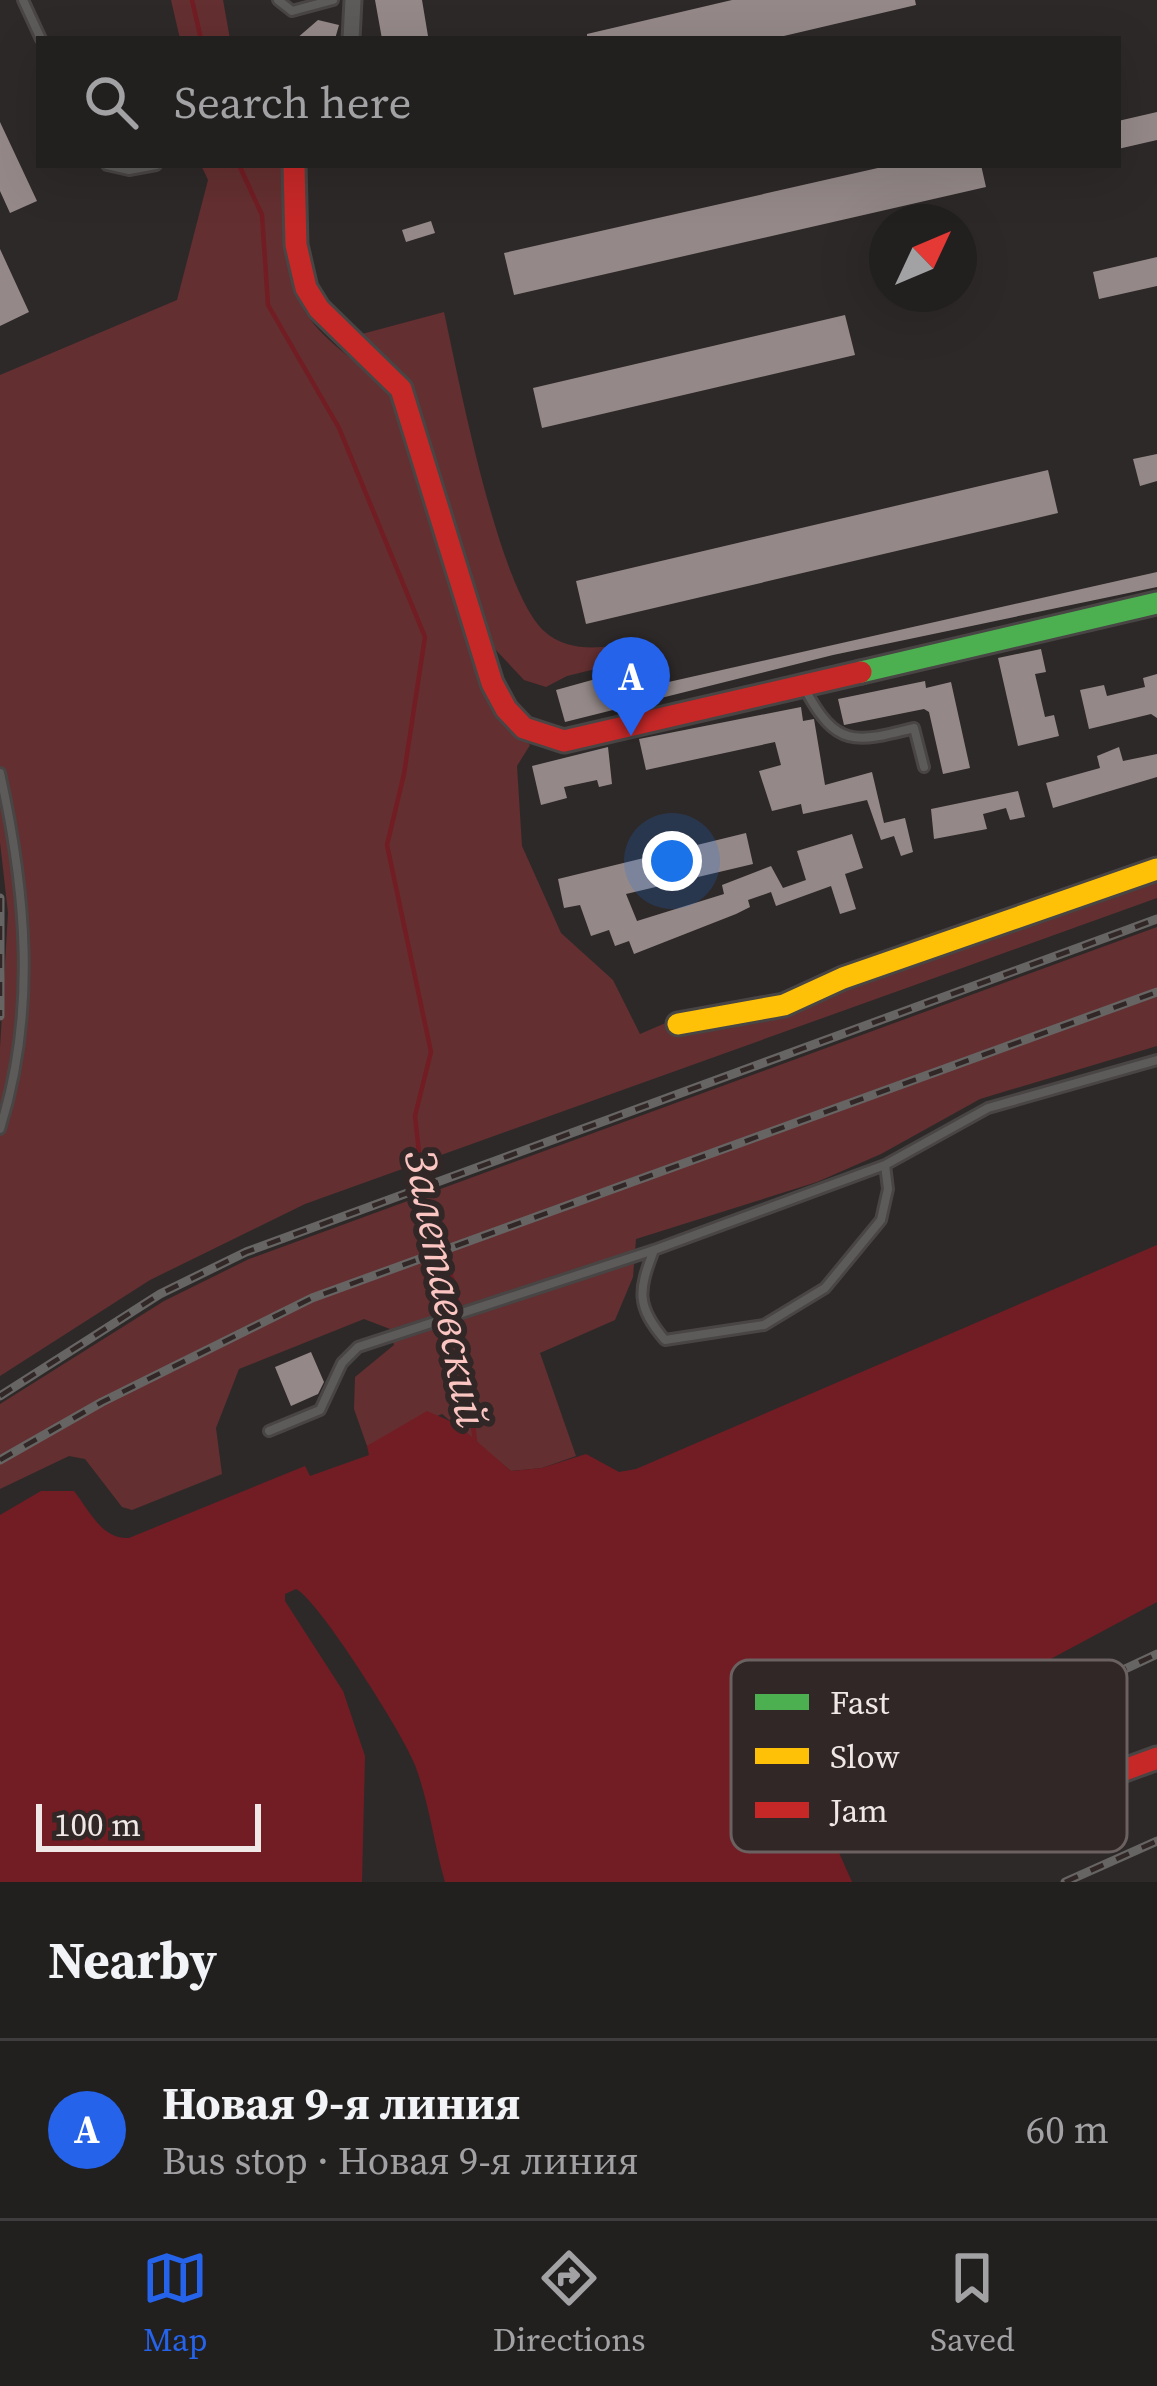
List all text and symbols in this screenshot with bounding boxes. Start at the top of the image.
search box [36,36,1121,168]
icon: search [78,69,144,135]
text: Search here [174,71,411,133]
north arrow [869,204,977,312]
pin: A [592,637,670,736]
your location [642,831,702,891]
water label: Залетаевский [390,1144,504,1432]
legend [731,1660,1127,1852]
text: Fast [830,1680,890,1725]
text: Slow [830,1734,900,1779]
text: Jam [829,1788,888,1833]
scale bar [36,1798,261,1851]
text: 100 m [54,1802,141,1847]
text: Nearby [48,1925,217,1995]
text: Новая 9-я линия [162,2072,520,2134]
text: A [74,2103,100,2156]
text: 60 m [1026,2103,1109,2156]
text: Bus stop · Новая 9-я линия [162,2134,639,2187]
tab: Map [142,2245,208,2362]
tab: Directions [493,2245,646,2362]
tab: Saved [930,2245,1015,2362]

